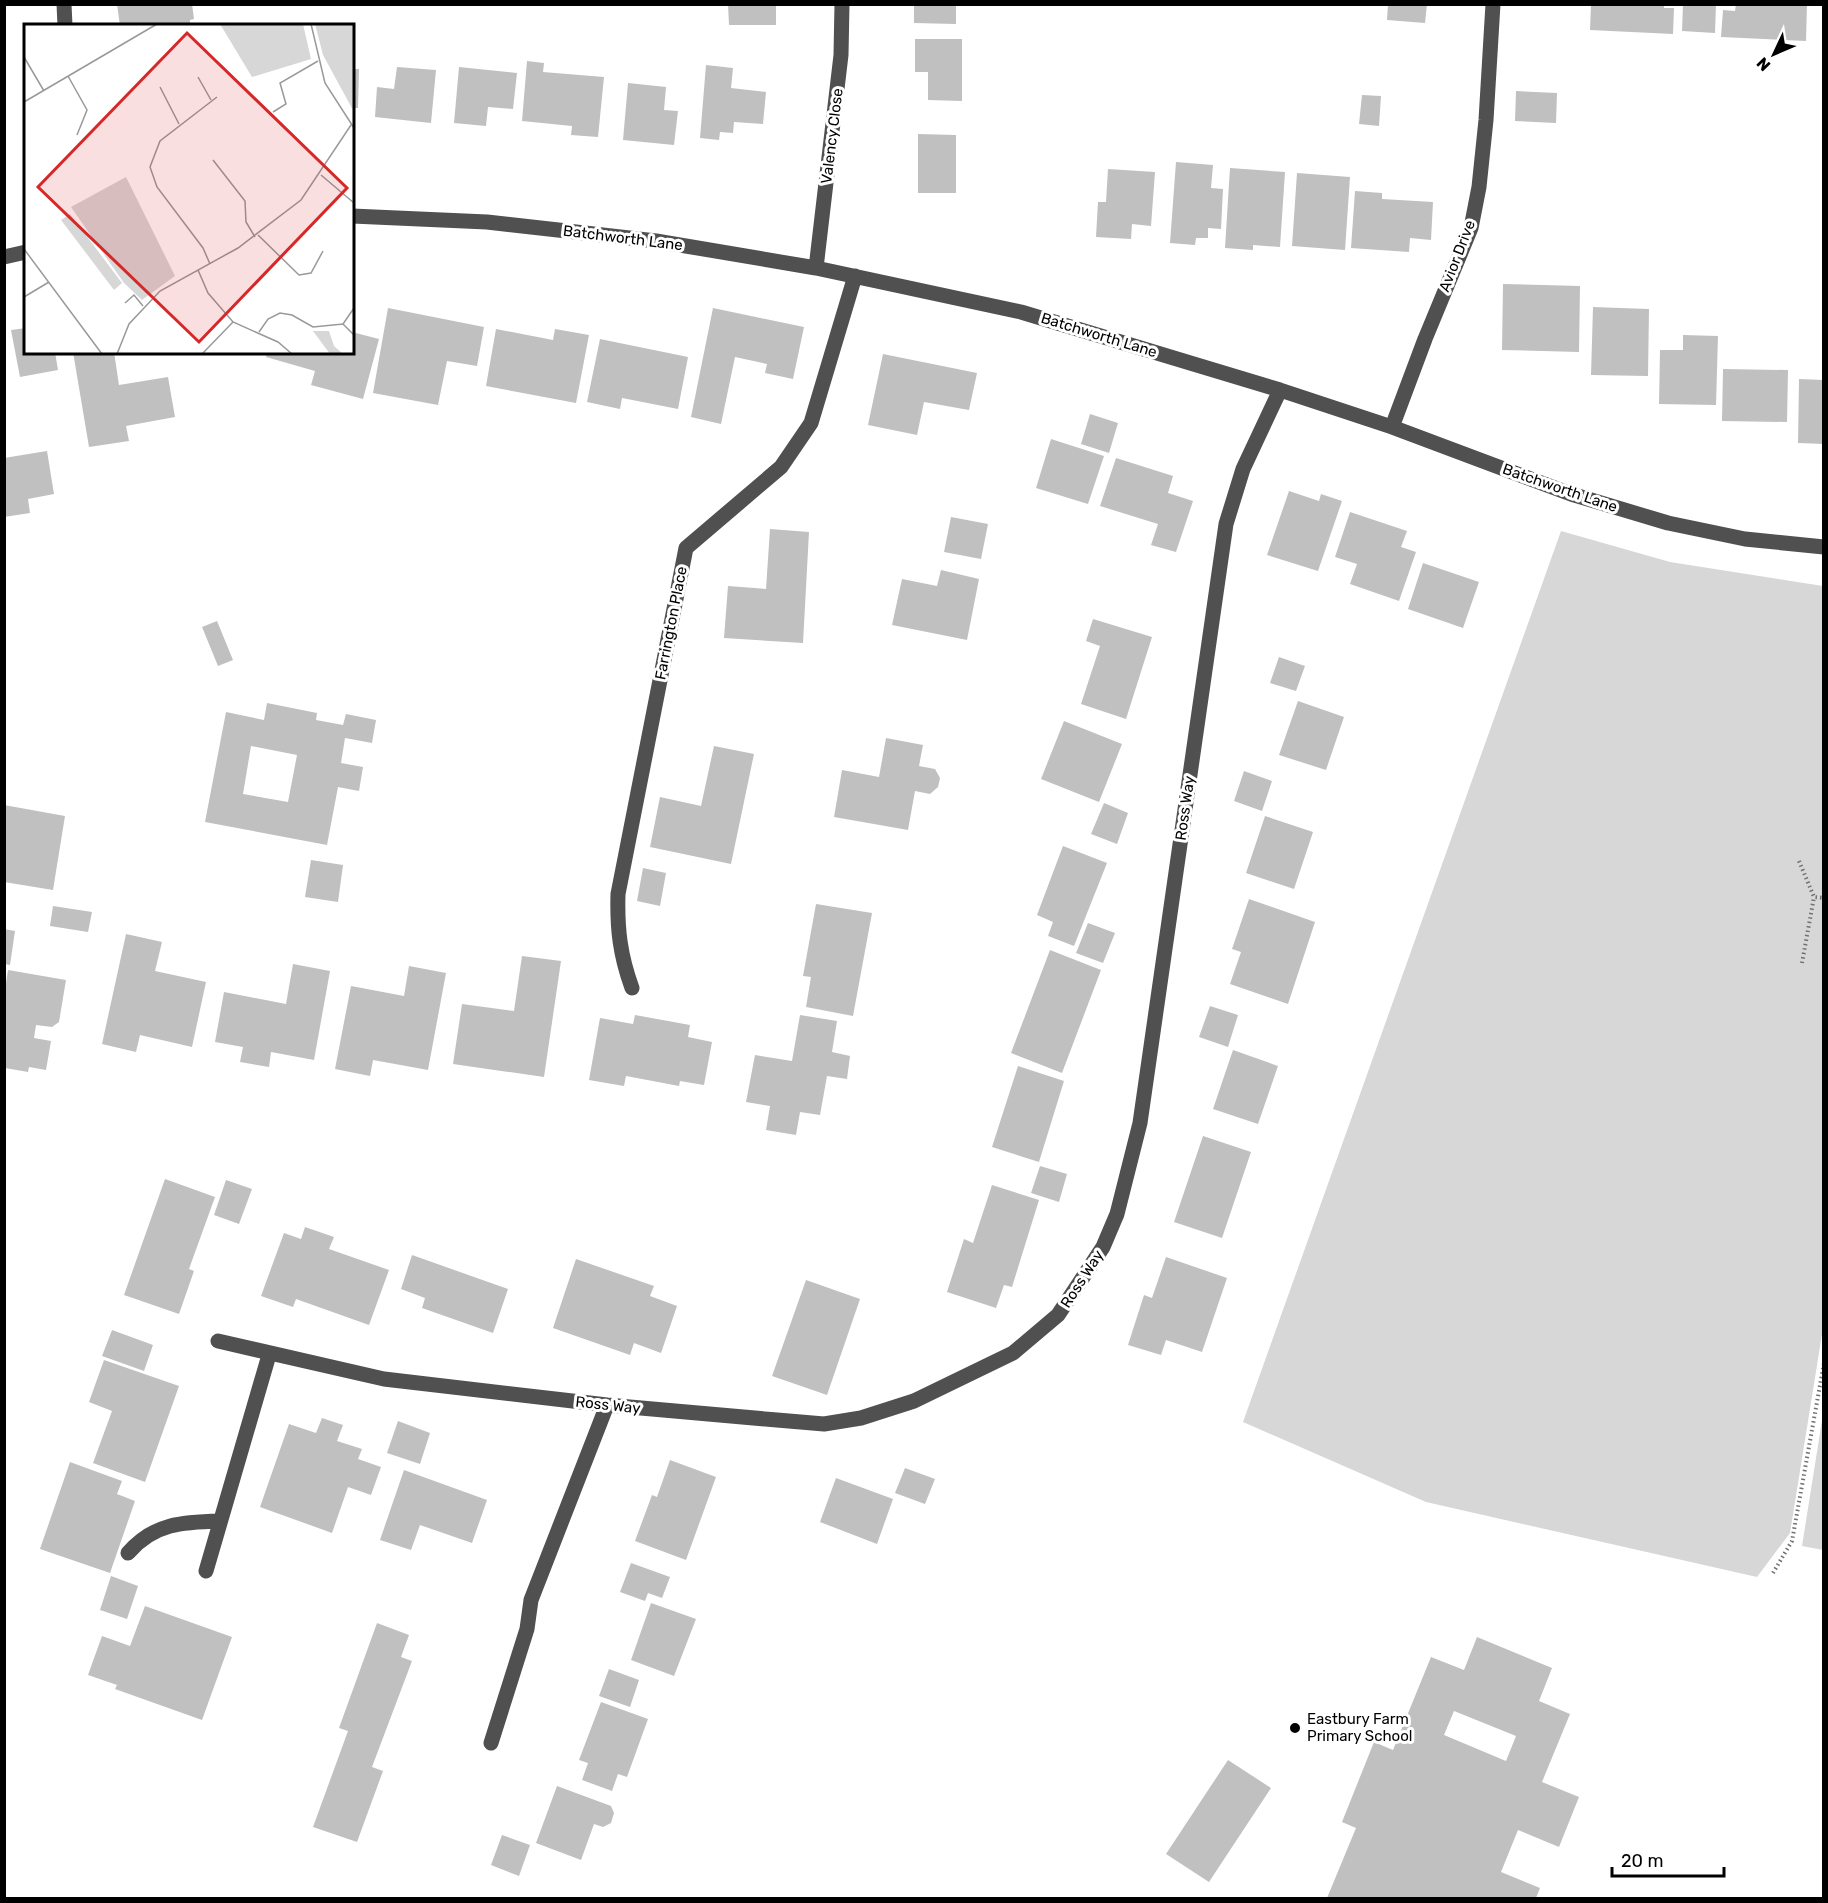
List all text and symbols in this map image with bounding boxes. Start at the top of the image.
inset map [24,24,354,354]
north arrow [1744,24,1804,84]
text: N [1753,53,1774,75]
street label: Valency Close [817,87,847,185]
street label: Avior Drive [1435,218,1479,294]
street label: Batchworth Lane [562,222,684,254]
street label: Batchworth Lane [1039,309,1159,361]
street label: Batchworth Lane [1500,460,1620,516]
street label: Farrington Place [651,565,691,681]
street label: Ross Way [1172,774,1198,842]
street label: Ross Way [1057,1247,1107,1311]
street label: Ross Way [575,1393,641,1417]
place label: Eastbury Farm Primary School [1307,1710,1412,1745]
marker: Eastbury Farm Primary School [1288,1721,1302,1735]
scale bar [1612,1840,1724,1878]
text: 20 m [1621,1850,1663,1872]

